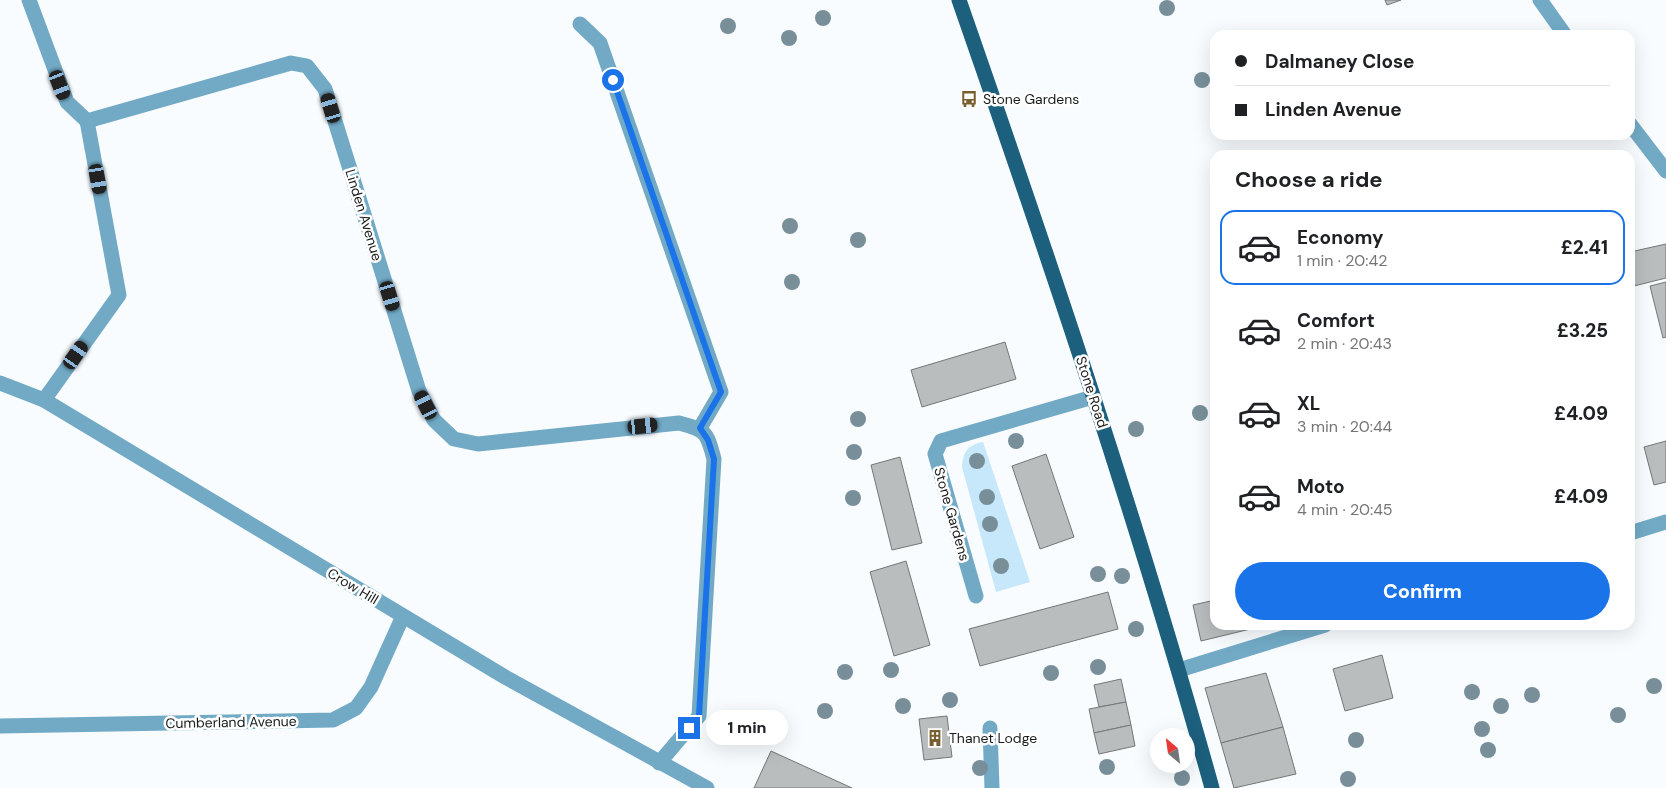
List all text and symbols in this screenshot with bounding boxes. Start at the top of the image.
text: Dalmaney Close [1265,49,1415,74]
car [47,68,72,102]
route start [602,69,624,91]
bus stop icon: Stone Gardens [959,89,979,109]
place label: Stone Gardens [983,90,1079,108]
car [319,91,342,125]
text: Linden Avenue [1265,97,1402,122]
car [88,163,107,195]
text: Choose a ride [1235,165,1383,194]
street label: Linden Avenue [342,167,386,263]
icon: car [1237,225,1282,270]
text: Economy [1297,225,1384,250]
text: £2.41 [1561,235,1608,260]
text: 1 min · 20:42 [1297,250,1387,271]
car [378,279,401,313]
icon: car [1237,308,1282,353]
text: Comfort [1297,308,1375,333]
text: £3.25 [1557,318,1608,343]
text: 2 min · 20:43 [1297,333,1392,354]
car [61,338,90,372]
street label: Stone Road [1072,354,1112,430]
car [412,388,439,422]
icon: car [1237,391,1282,436]
text: XL [1297,391,1320,416]
text: £4.09 [1554,401,1608,426]
text: 3 min · 20:44 [1297,416,1392,437]
car [627,417,658,435]
street label: Stone Gardens [930,465,974,563]
icon: car [1237,474,1282,519]
text: Moto [1297,474,1345,499]
text: £4.09 [1554,484,1608,509]
text: 4 min · 20:45 [1297,499,1393,520]
button: Confirm [1235,562,1610,620]
street label: Crow Hill [324,564,382,608]
callout: 1 min [706,710,789,746]
street label: Cumberland Avenue [165,712,297,732]
route end [678,717,700,739]
text: 1 min [727,717,767,738]
building icon: Thanet Lodge [925,728,945,748]
north arrow [1150,728,1195,772]
map controls [1150,728,1195,773]
place label: Thanet Lodge [949,729,1037,747]

